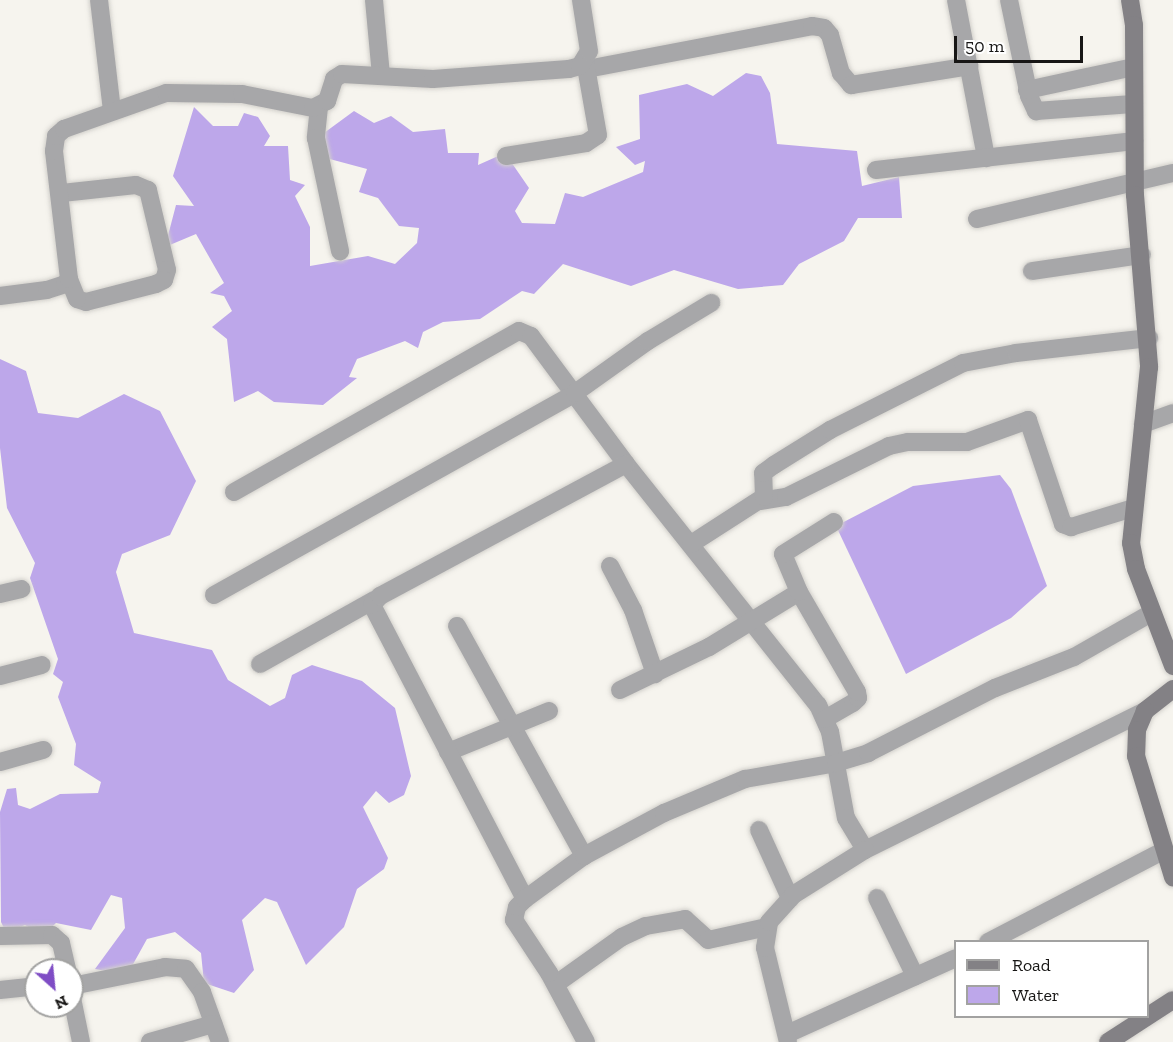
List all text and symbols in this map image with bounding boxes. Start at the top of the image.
scale bar [957,24,1086,62]
text: 50 m [965,35,1004,57]
legend [954,940,1149,1018]
text: Road [1012,954,1051,976]
north arrow [24,958,84,1018]
text: Water [1012,984,1059,1006]
text: N [52,991,71,1014]

